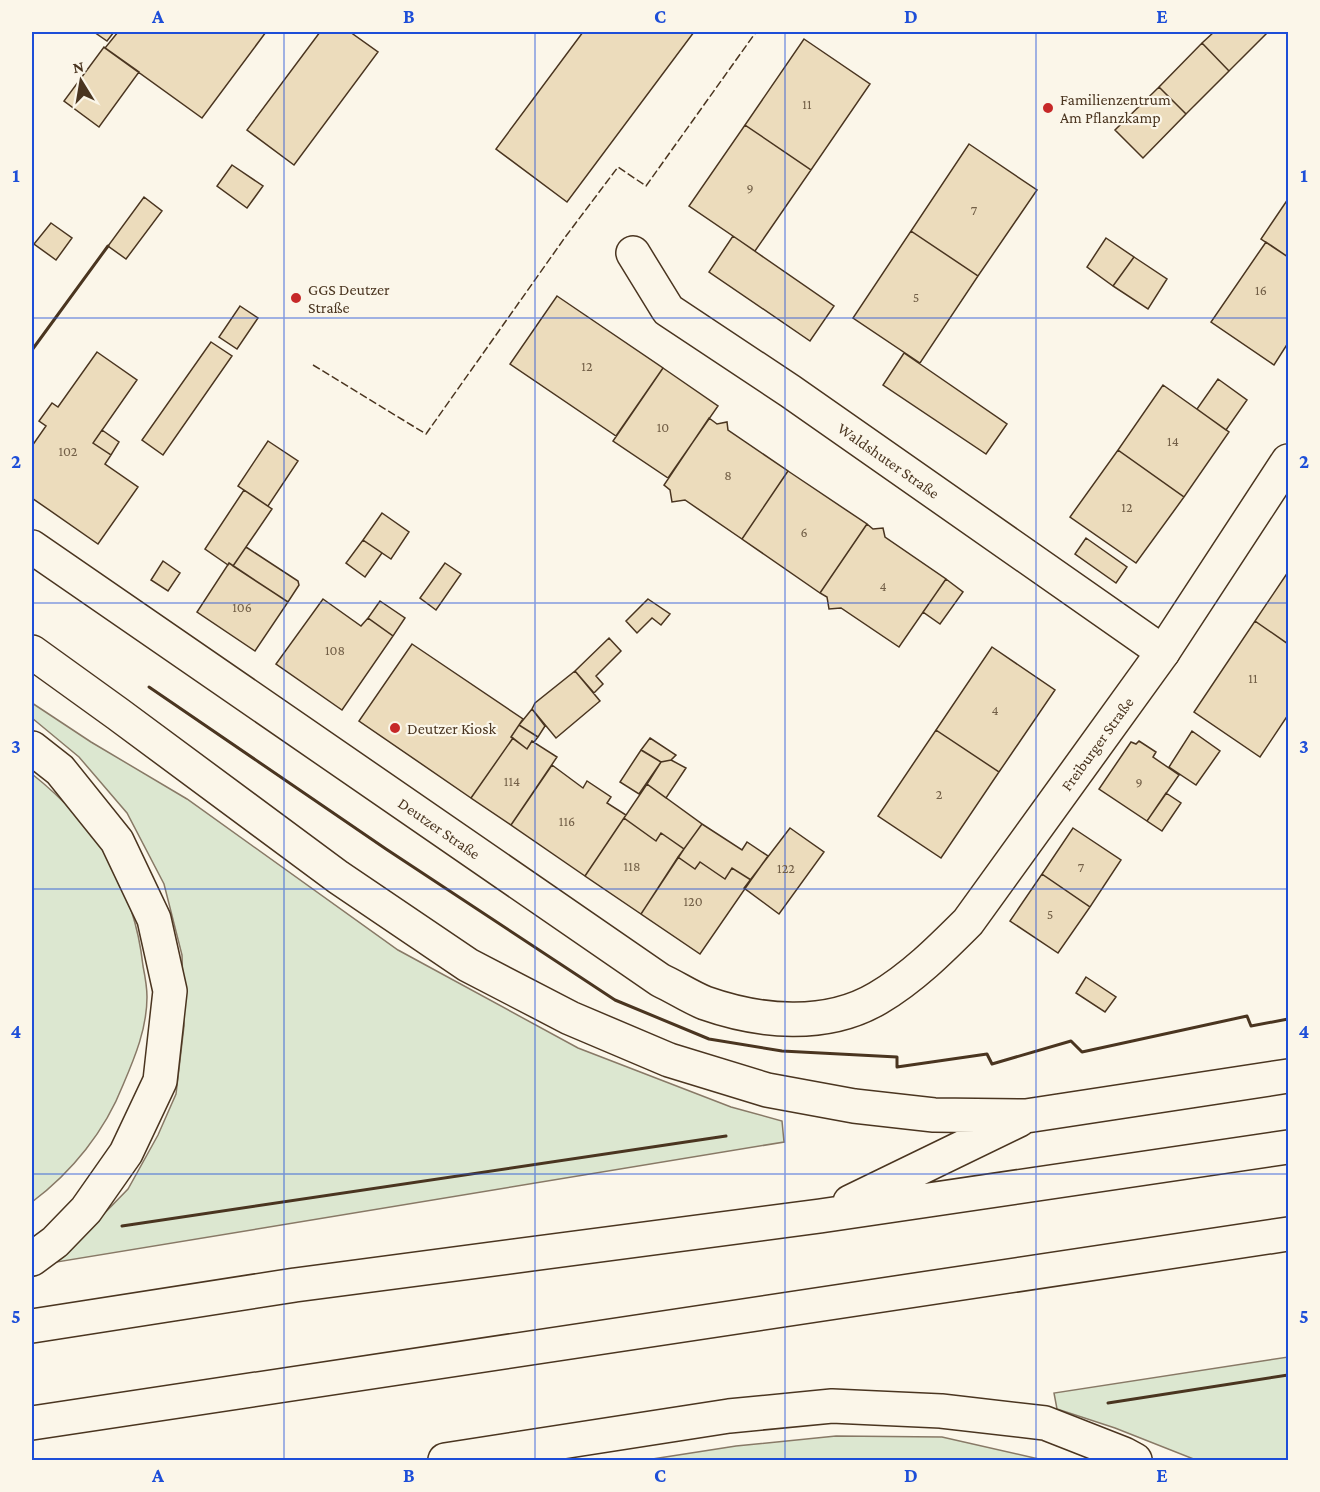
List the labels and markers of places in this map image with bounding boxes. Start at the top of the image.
place label: Familienzentrum Am Pflanzkamp [1060,91,1171,127]
marker: Familienzentrum Am Pflanzkamp [1041,101,1055,115]
place label: GGS Deutzer Straße [308,281,390,316]
marker: GGS Deutzer Straße [289,291,303,305]
place label: Deutzer Kiosk [407,720,496,737]
marker: Deutzer Kiosk [388,721,402,735]

